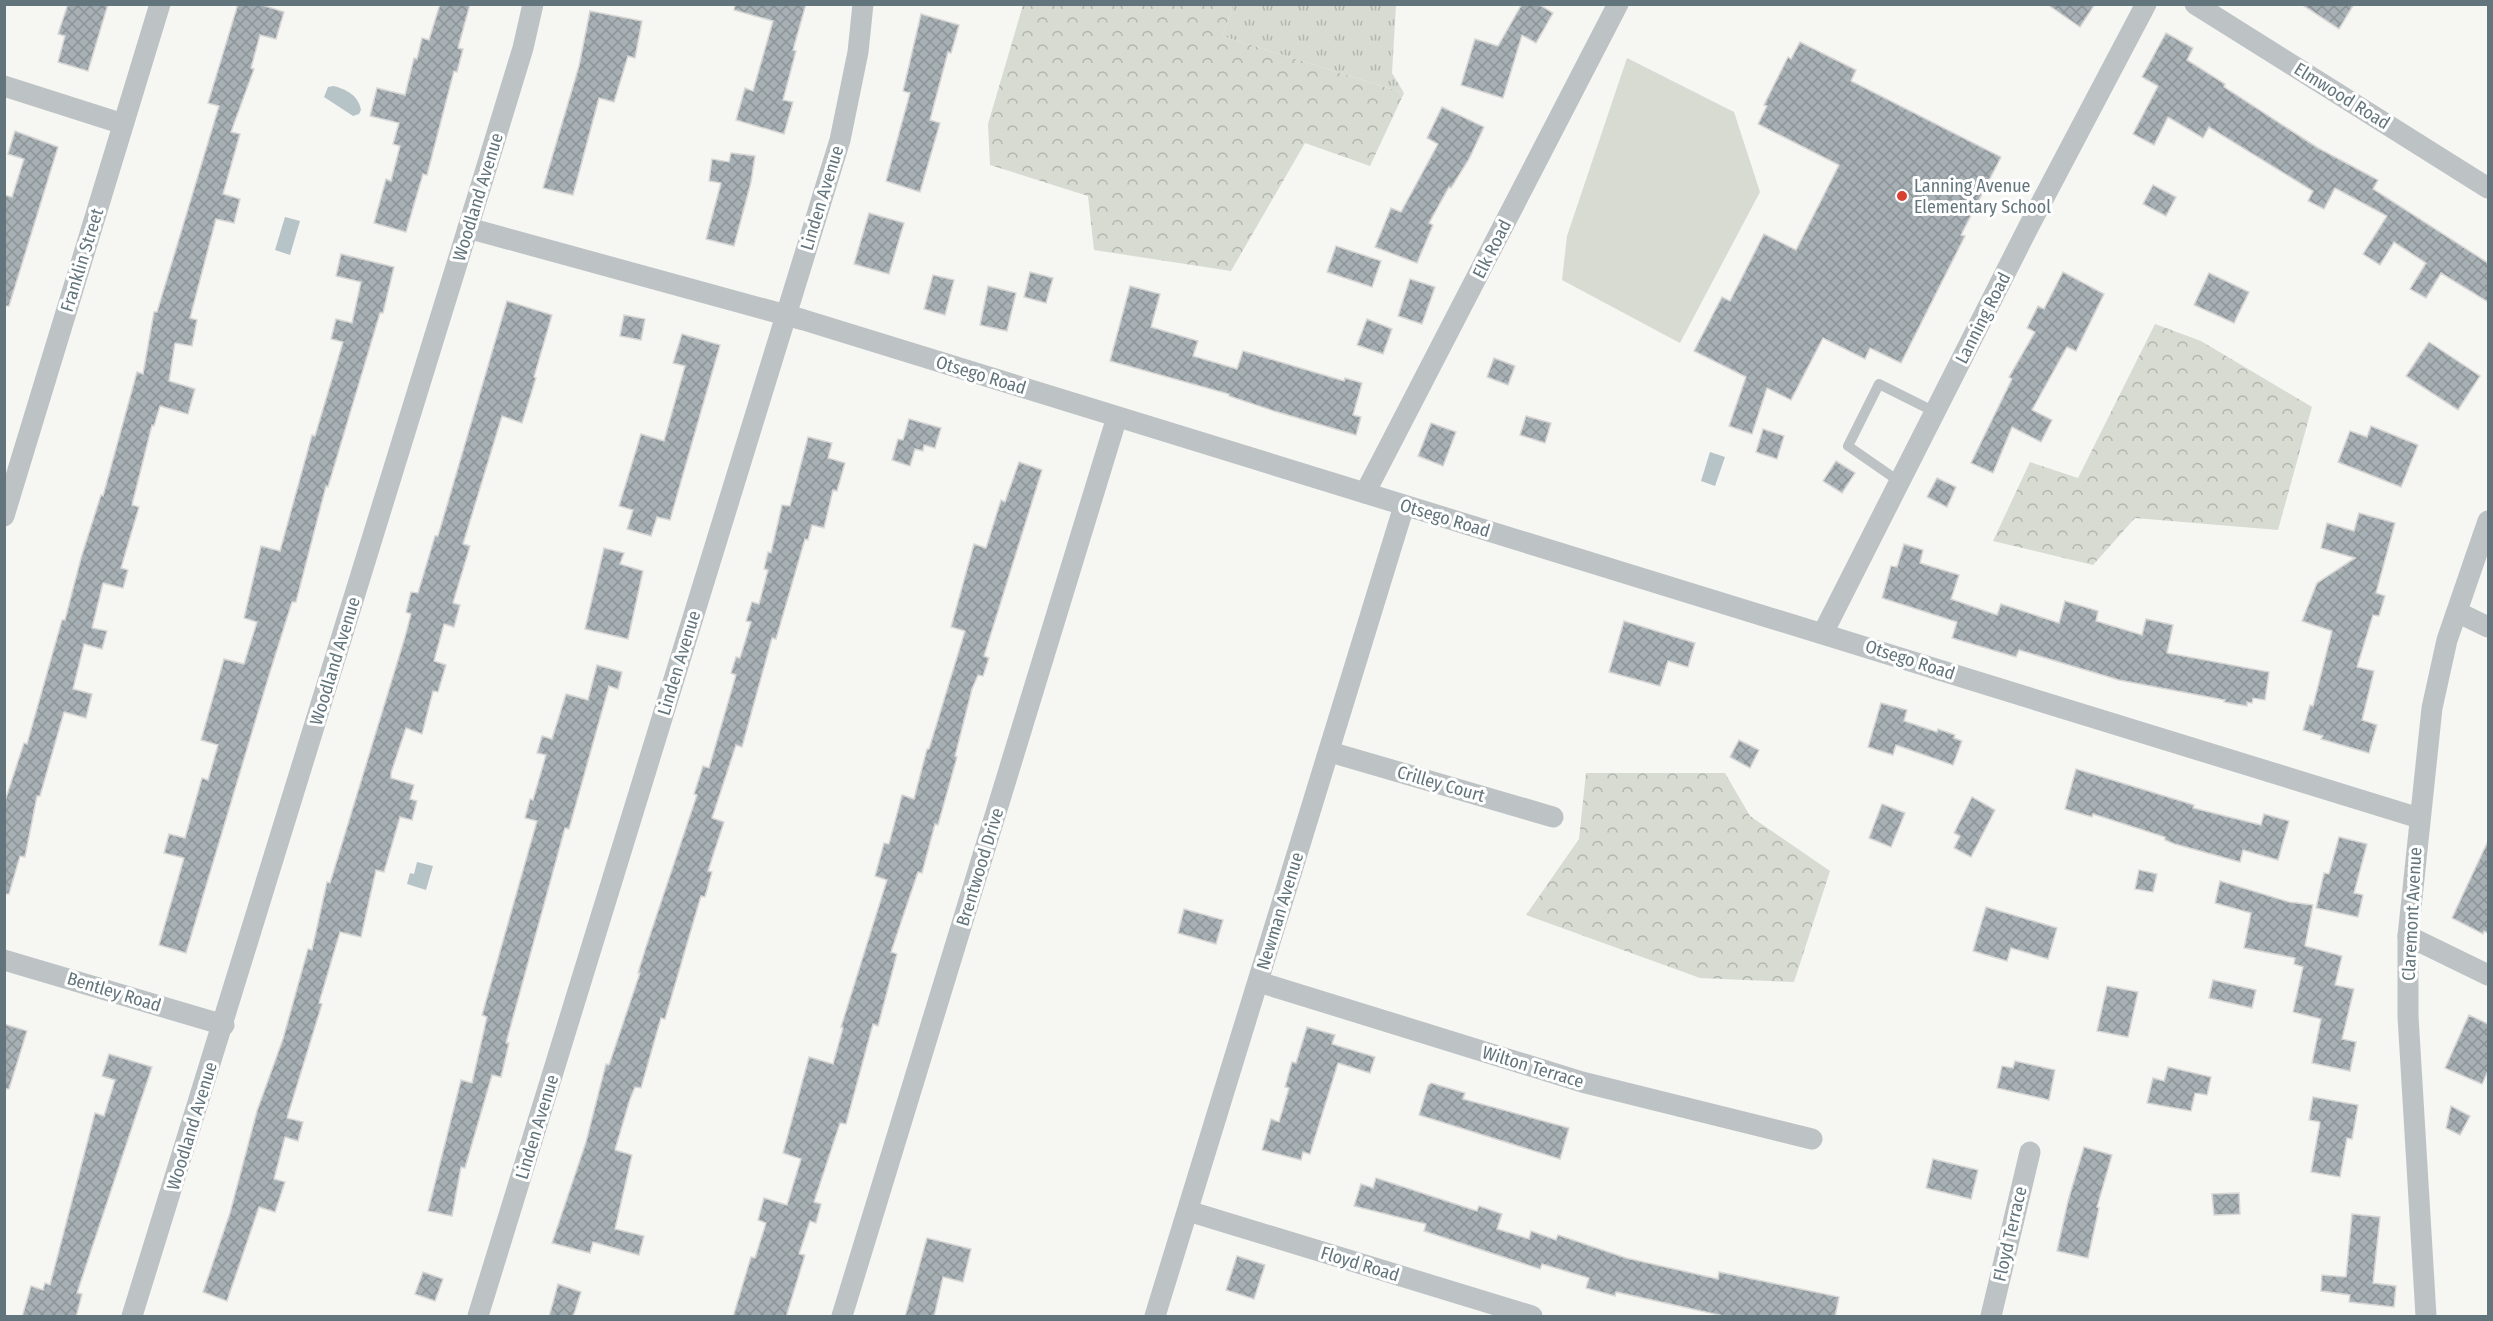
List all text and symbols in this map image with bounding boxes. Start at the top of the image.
street label: Elmwood Road [2290,58,2394,134]
street label: Woodland Avenue [448,130,508,264]
street label: Linden Avenue [796,143,848,253]
place label: Lanning Avenue Elementary School [1914,175,2051,218]
marker: Lanning Avenue Elementary School [1895,189,1909,203]
street label: Franklin Street [56,206,108,314]
street label: Elk Road [1468,216,1516,282]
street label: Lanning Road [1951,269,2015,367]
street label: Otsego Road [933,351,1029,399]
street label: Otsego Road [1397,494,1493,542]
street label: Woodland Avenue [305,594,365,728]
street label: Linden Avenue [653,608,705,718]
street label: Otsego Road [1862,635,1958,685]
street label: Crilley Court [1395,761,1487,807]
street label: Brentwood Drive [952,805,1008,929]
street label: Claremont Avenue [2398,846,2426,982]
street label: Newman Avenue [1252,849,1308,973]
street label: Bentley Road [64,967,164,1017]
street label: Wilton Terrace [1480,1041,1586,1093]
street label: Woodland Avenue [162,1059,222,1193]
street label: Linden Avenue [511,1072,563,1182]
street label: Floyd Terrace [1988,1184,2032,1284]
street label: Floyd Road [1318,1242,1402,1286]

